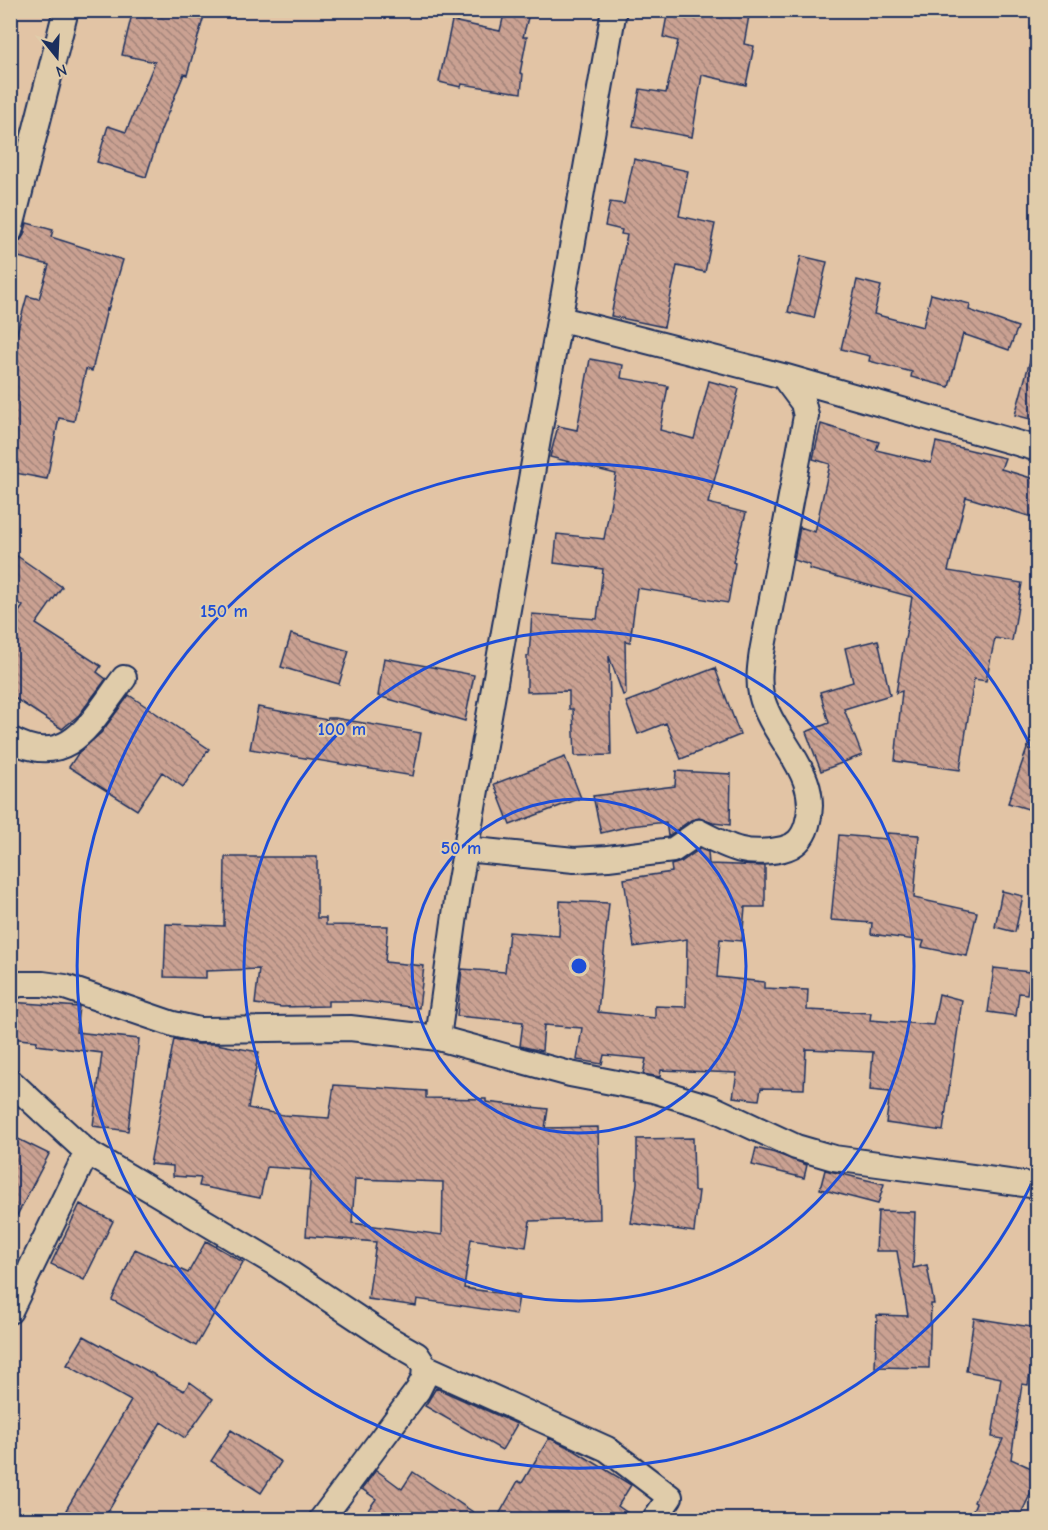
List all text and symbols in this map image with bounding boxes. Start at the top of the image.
north arrow [27,27,87,87]
text: N [54,60,69,80]
text: 150 m [200,601,248,622]
text: 100 m [318,719,366,740]
text: 50 m [441,838,481,859]
centre of rings [569,956,589,976]

